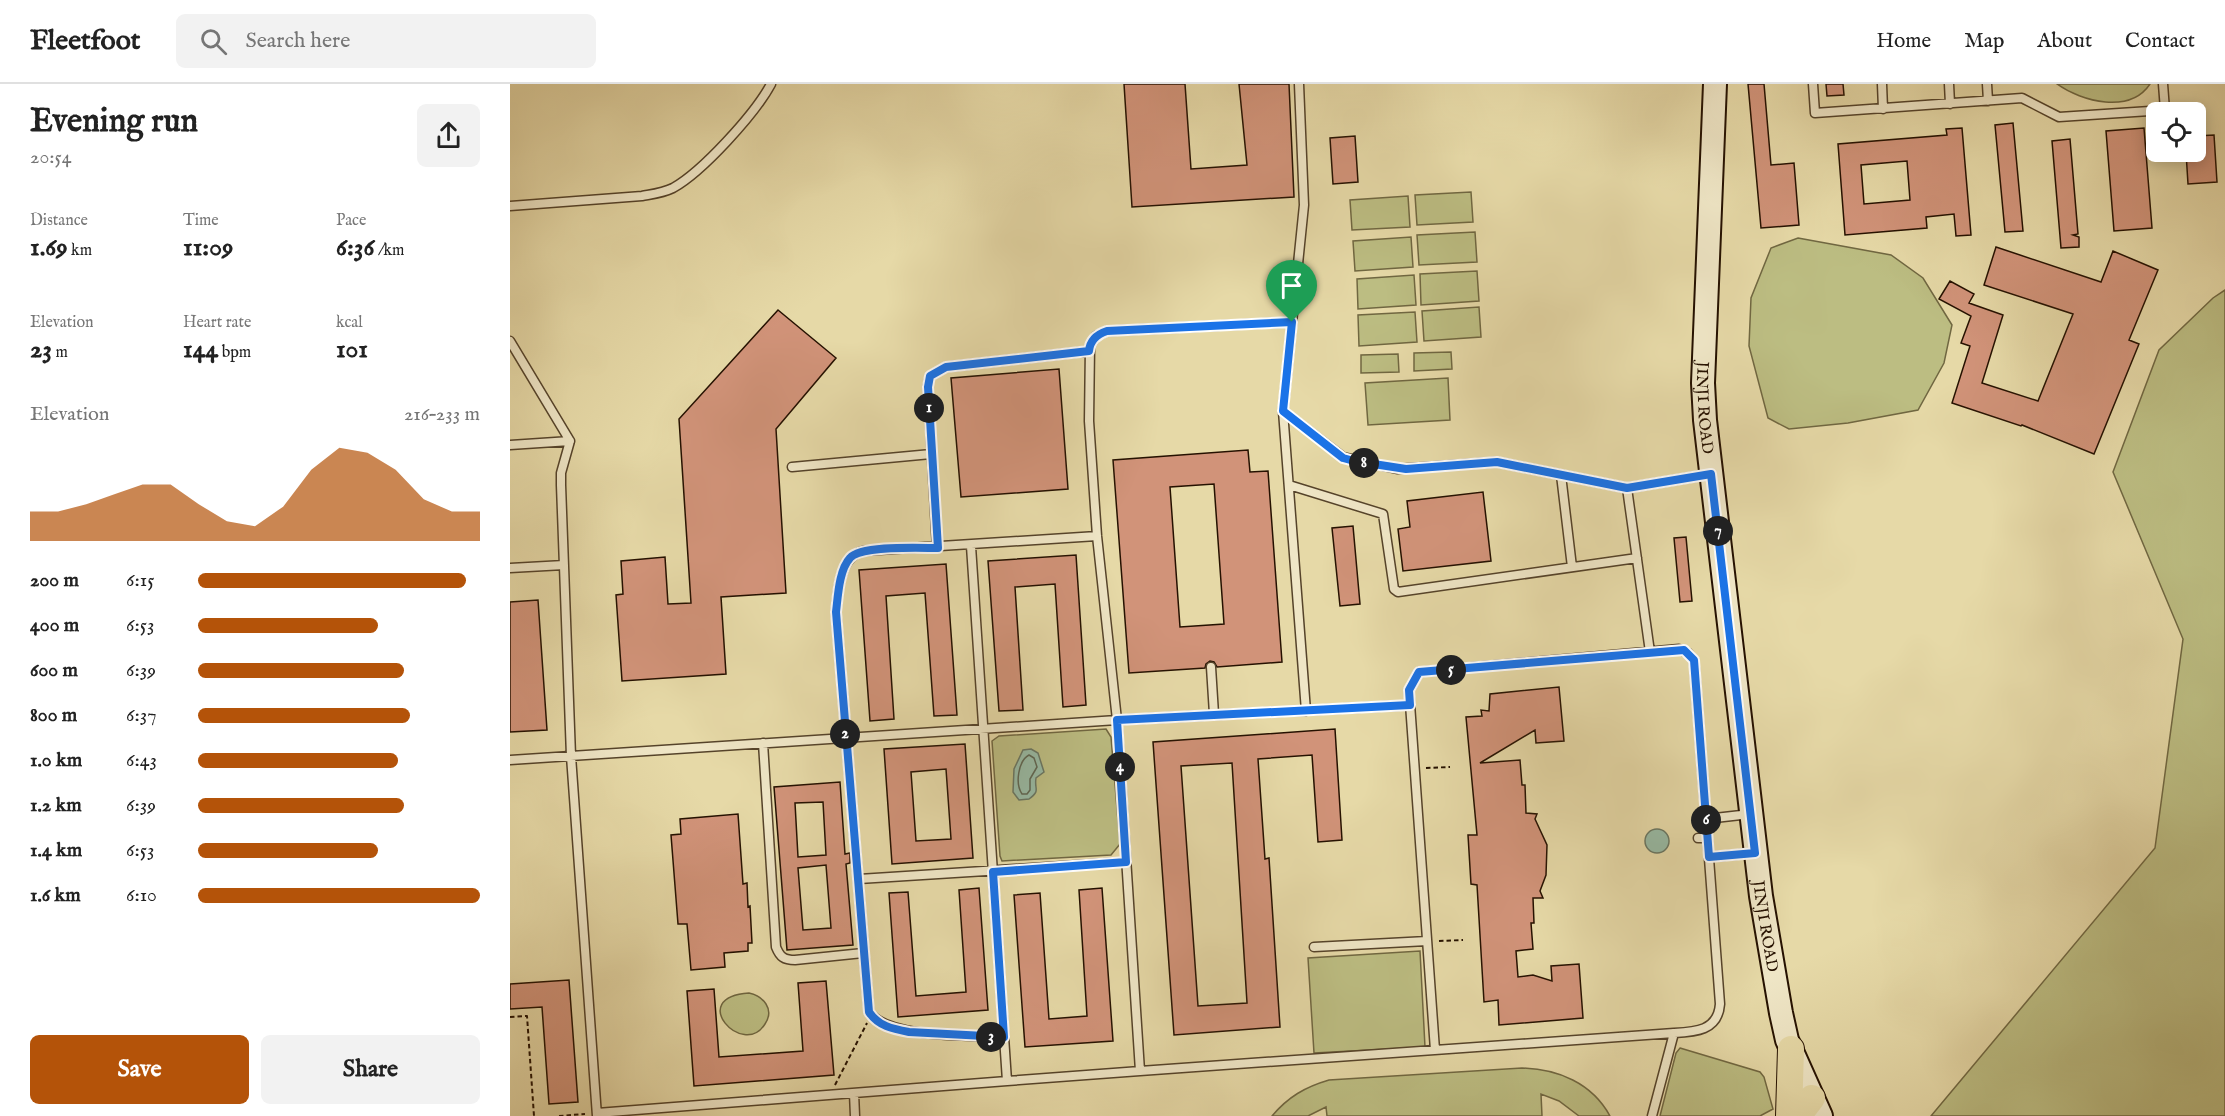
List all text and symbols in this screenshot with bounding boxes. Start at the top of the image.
search box [176,14,596,68]
text: Fleetfoot [30,24,140,59]
icon: search [197,25,230,58]
text: Search here [245,27,350,55]
text: Home [1876,28,1931,55]
text: Map [1964,28,2004,55]
text: About [2037,28,2092,55]
text: Contact [2125,28,2195,55]
text: Evening run [30,101,198,143]
map controls [2146,102,2206,162]
button: locate [2146,102,2206,162]
button: share [417,104,480,167]
text: 20:54 [30,145,71,170]
text: Distance [30,211,88,231]
text: Time [183,211,219,231]
text: Pace [336,211,366,231]
text: 1.69 [30,231,68,264]
text: 11:09 [183,231,233,264]
text: 6:36 [336,231,375,264]
text: km [68,241,92,261]
text: /km [375,241,404,261]
pin [1266,260,1317,322]
icon: arrive [1275,269,1308,302]
text: Elevation [30,313,93,333]
text: Heart rate [183,313,251,333]
text: kcal [336,313,363,333]
text: 23 [30,333,52,366]
text: 144 [183,333,218,366]
text: 101 [336,333,368,366]
text: m [52,343,68,363]
text: bpm [218,343,251,363]
street label: JINJI ROAD [1691,359,1717,455]
pin: 1 [914,393,944,423]
text: 1 [926,398,932,418]
text: Elevation [30,402,109,427]
text: 216–233 m [404,402,480,427]
pin: 8 [1349,448,1379,478]
text: 8 [1361,453,1367,473]
pin: 7 [1703,516,1733,546]
text: 7 [1714,521,1722,541]
text: 200 m [30,568,79,593]
text: 6:15 [126,568,154,593]
text: 400 m [30,613,79,638]
text: 6:53 [126,613,154,638]
pin: 5 [1436,655,1466,685]
text: 600 m [30,658,78,683]
text: 6:39 [126,658,156,683]
text: 5 [1448,660,1454,680]
text: 800 m [30,703,77,728]
text: 6:37 [126,703,157,728]
pin: 2 [830,719,860,749]
text: 2 [841,724,849,744]
text: 1.0 km [30,748,82,773]
text: 6:43 [126,748,157,773]
pin: 4 [1105,752,1135,782]
text: 4 [1116,757,1124,777]
text: 1.2 km [30,793,82,818]
text: 6:39 [126,793,156,818]
pin: 6 [1691,805,1721,835]
text: 6 [1703,810,1709,830]
text: 1.4 km [30,838,82,863]
text: 6:53 [126,838,154,863]
street label: JINJI ROAD [1747,877,1782,974]
text: 1.6 km [30,883,81,908]
text: 6:10 [126,883,157,908]
pin: 3 [976,1022,1006,1052]
text: 3 [988,1027,994,1047]
button: Save [30,1035,249,1104]
button: Share [261,1035,480,1104]

